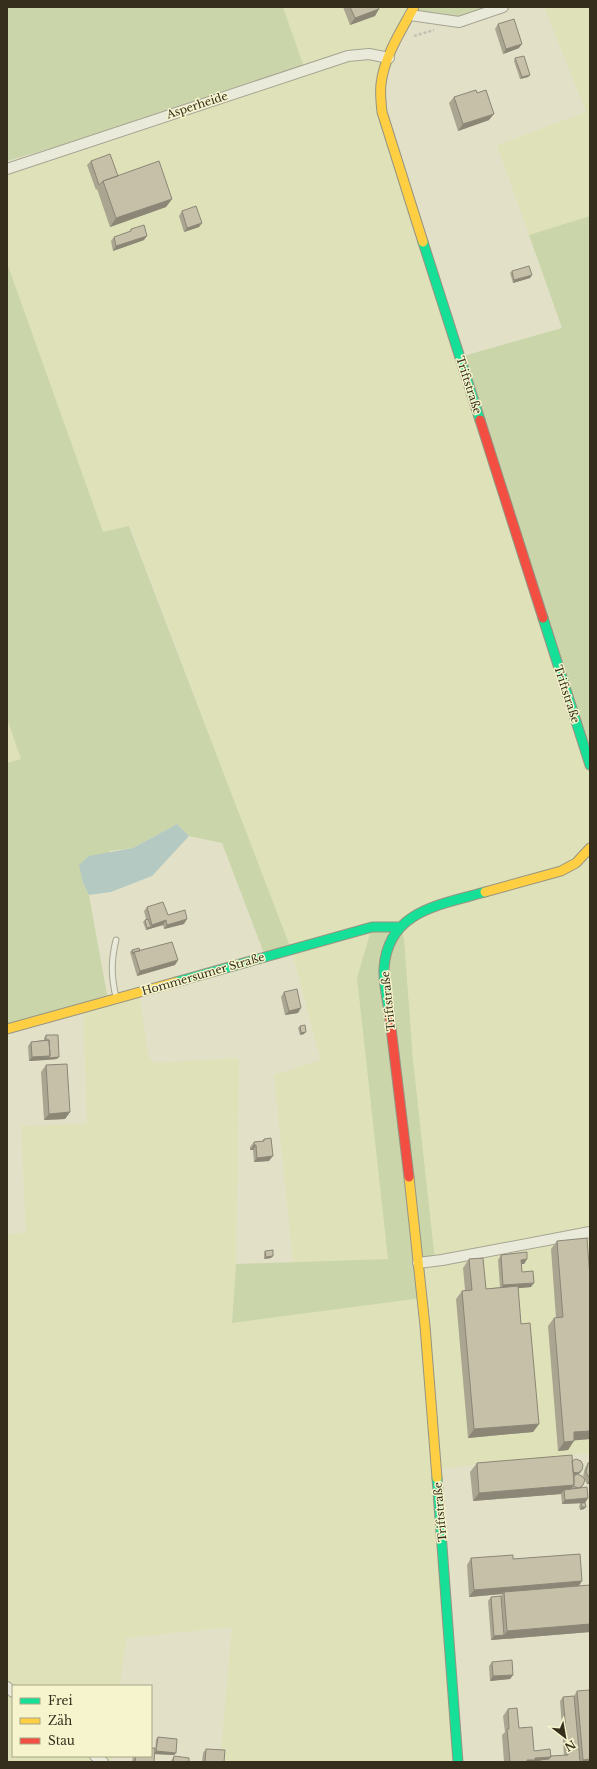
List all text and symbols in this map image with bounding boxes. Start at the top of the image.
street label: Asperheide [164,88,230,122]
street label: Triftstraße [453,354,485,416]
street label: Triftstraße [551,663,583,725]
street label: Hommersumer Straße [140,950,266,998]
street label: Triftstraße [378,970,398,1032]
street label: Triftstraße [430,1481,450,1543]
legend [12,1685,152,1757]
text: Frei [48,1693,73,1708]
text: Zäh [48,1713,72,1728]
north arrow [545,1717,585,1757]
text: Stau [48,1733,75,1748]
text: N [562,1737,578,1755]

